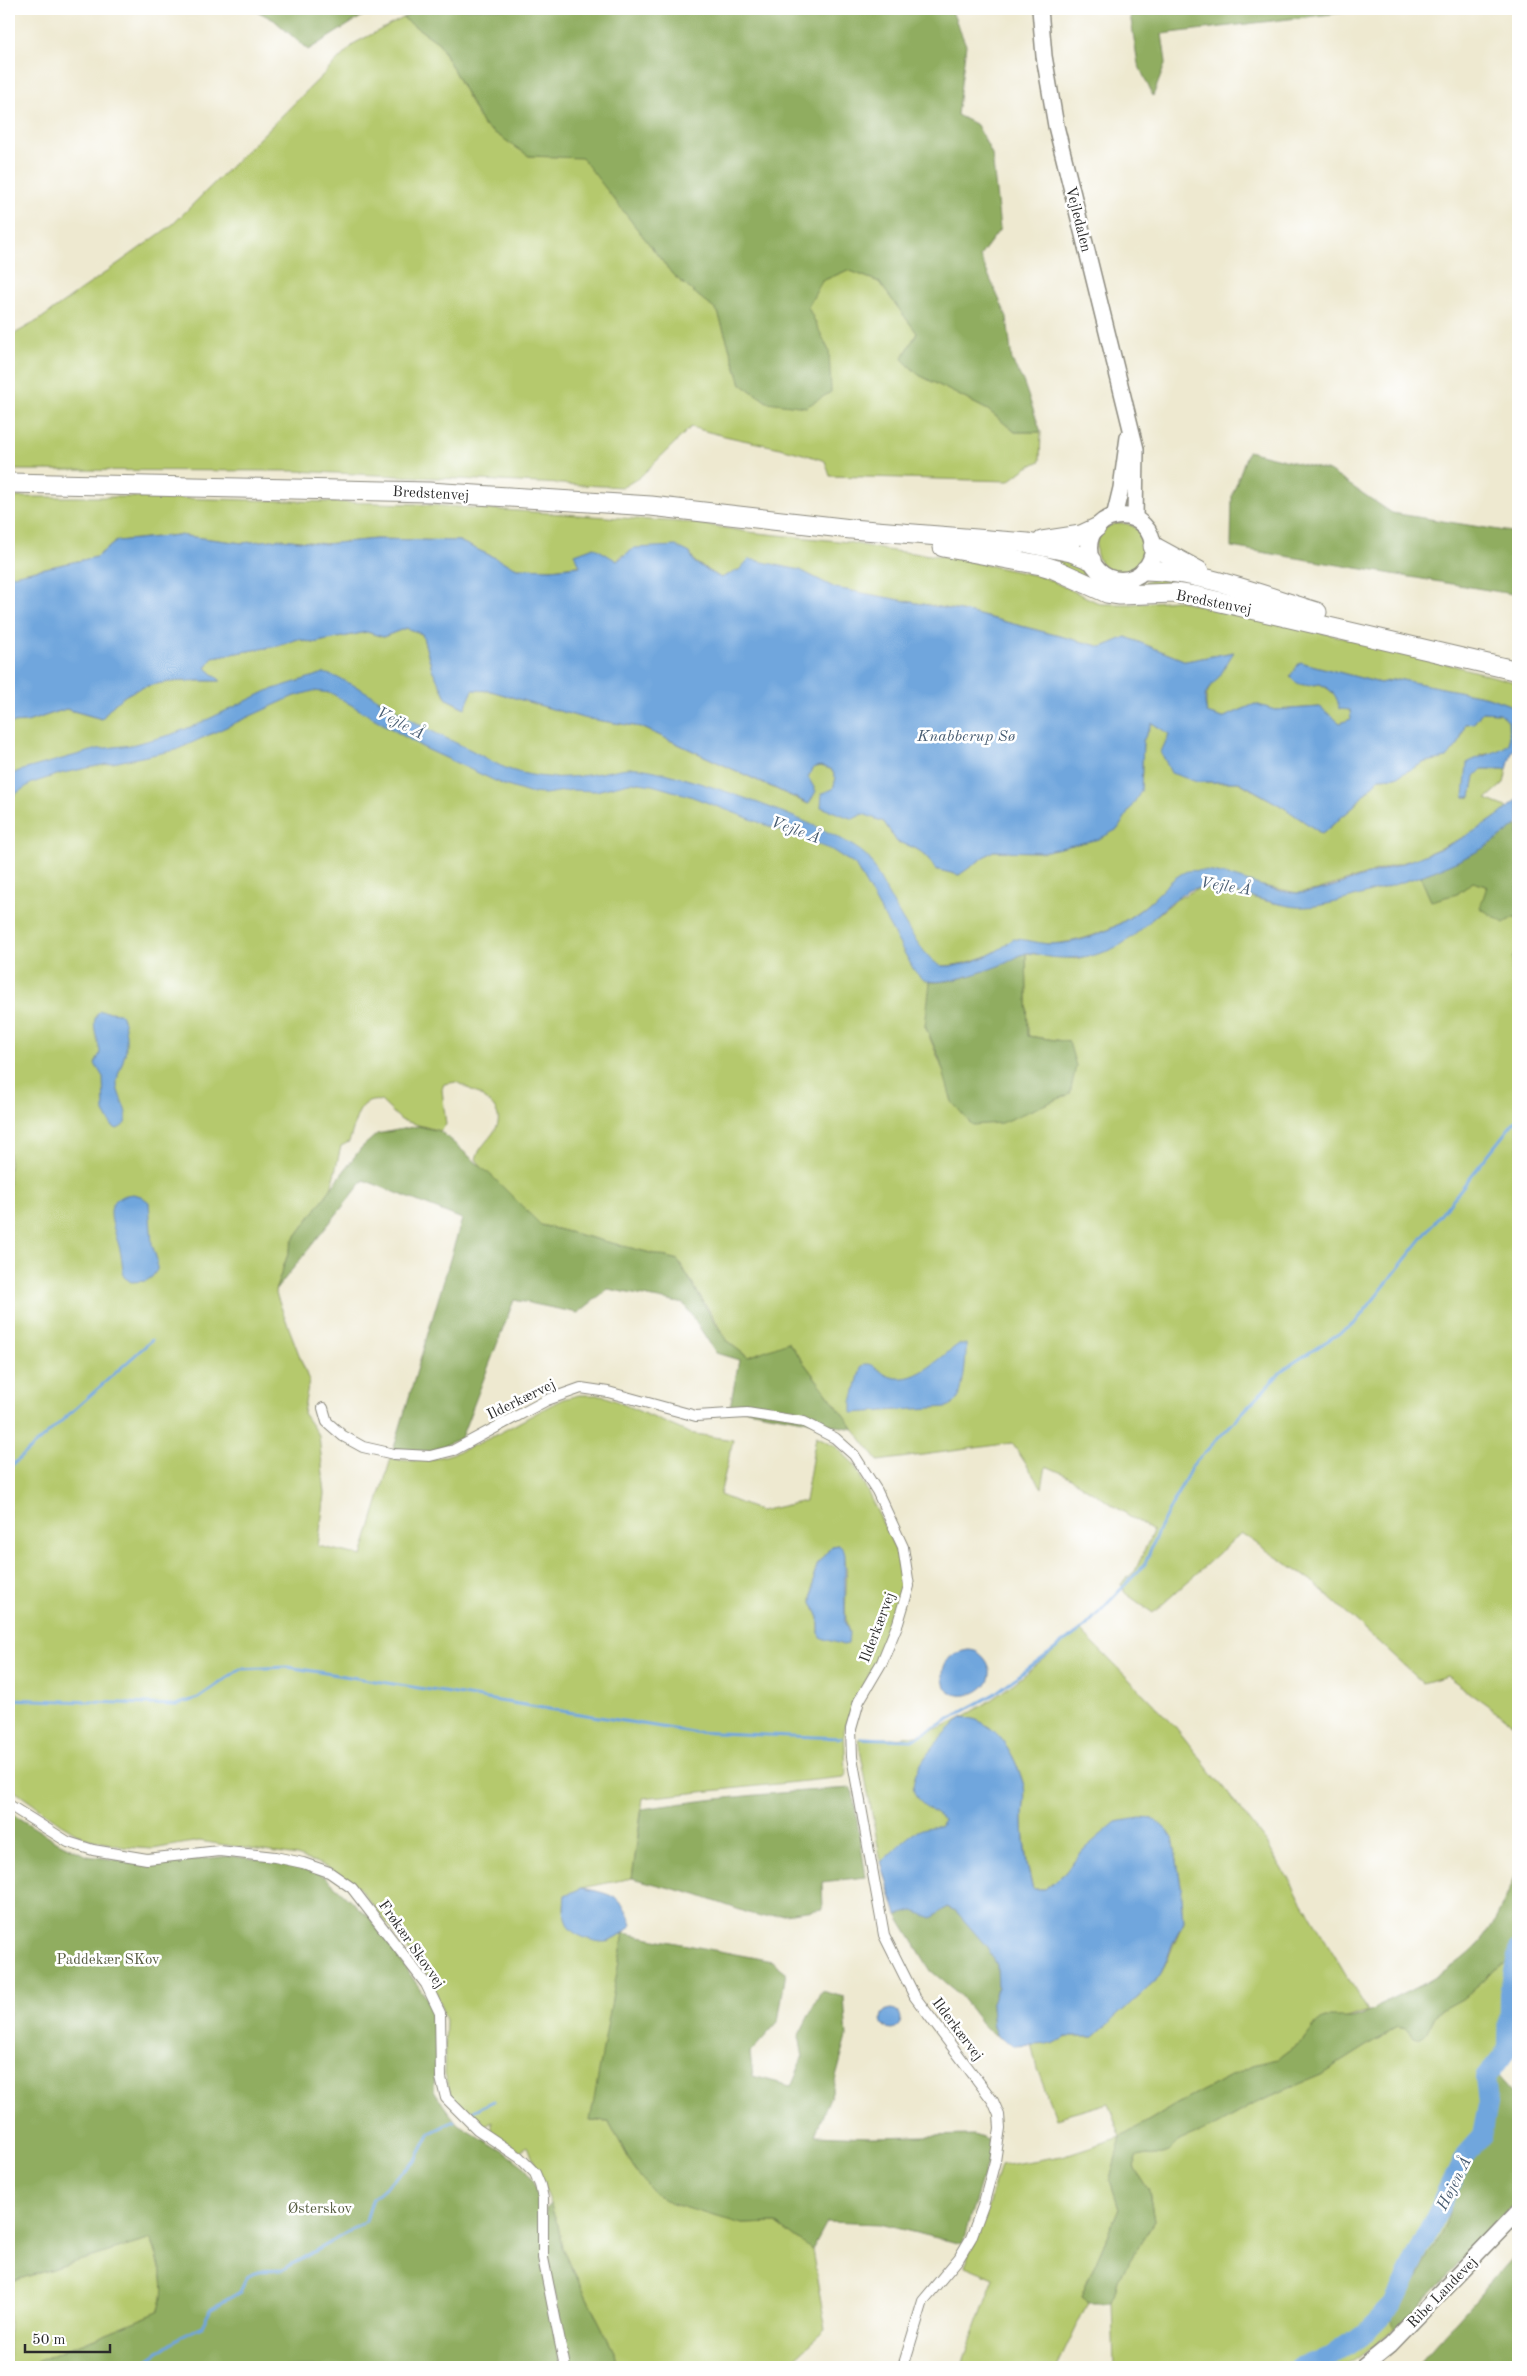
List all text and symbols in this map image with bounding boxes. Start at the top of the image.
street label: Vejledalen [1062,185,1093,254]
street label: Bredstenvej [392,485,470,504]
street label: Bredstenvej [1175,589,1253,618]
water label: Vejle Å [374,702,428,743]
water label: Knabberup Sø [916,729,1016,745]
water label: Vejle Å [769,812,823,847]
water label: Vejle Å [1199,872,1253,899]
street label: Ilderkærvej [485,1377,558,1423]
street label: Ilderkærvej [858,1590,899,1665]
street label: Frøkær Skovvej [375,1898,447,1991]
park label: Paddekær SKov [56,1953,160,1968]
street label: Ilderkærvej [928,1996,985,2064]
water label: Højen Å [1432,2153,1475,2214]
park label: Østerskov [288,2202,352,2217]
street label: Ribe Landevej [1405,2254,1481,2332]
scale bar [25,2321,110,2353]
text: 50 m [32,2333,66,2348]

